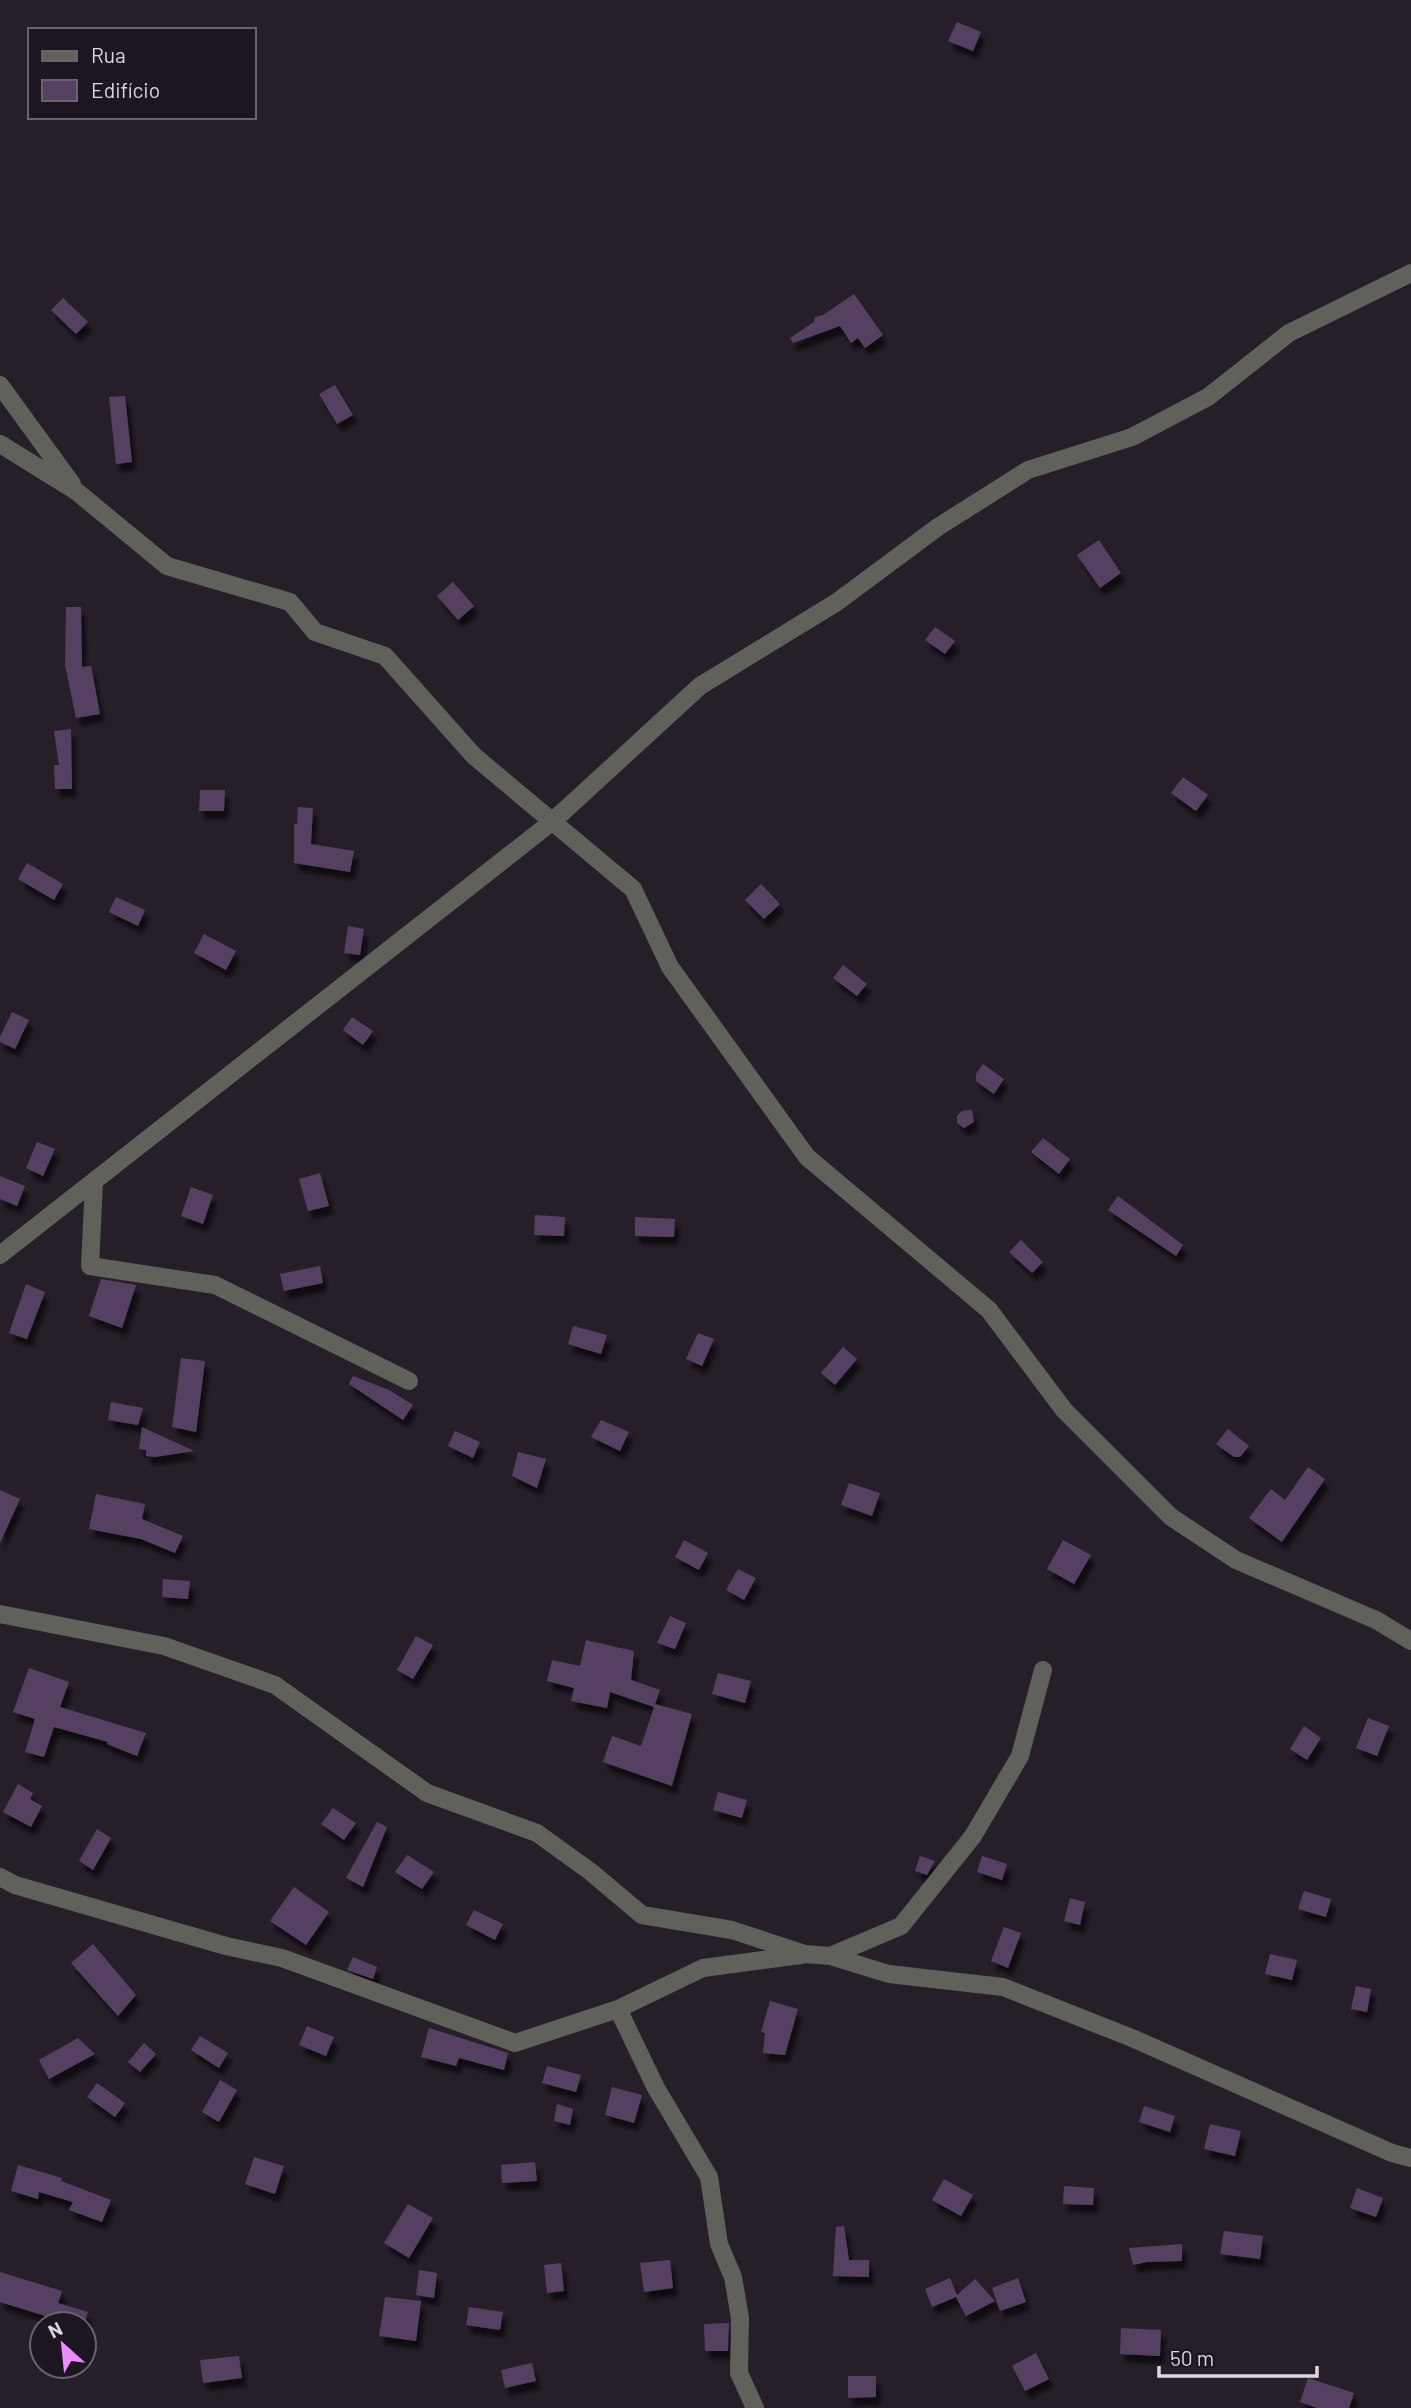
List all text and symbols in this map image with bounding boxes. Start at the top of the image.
legend [28,28,256,119]
text: Rua [91,42,126,67]
text: Edifício [91,77,160,102]
north arrow [28,2310,98,2380]
text: N [44,2316,66,2343]
scale bar [1159,2334,1316,2378]
text: 50 m [1170,2345,1214,2370]

